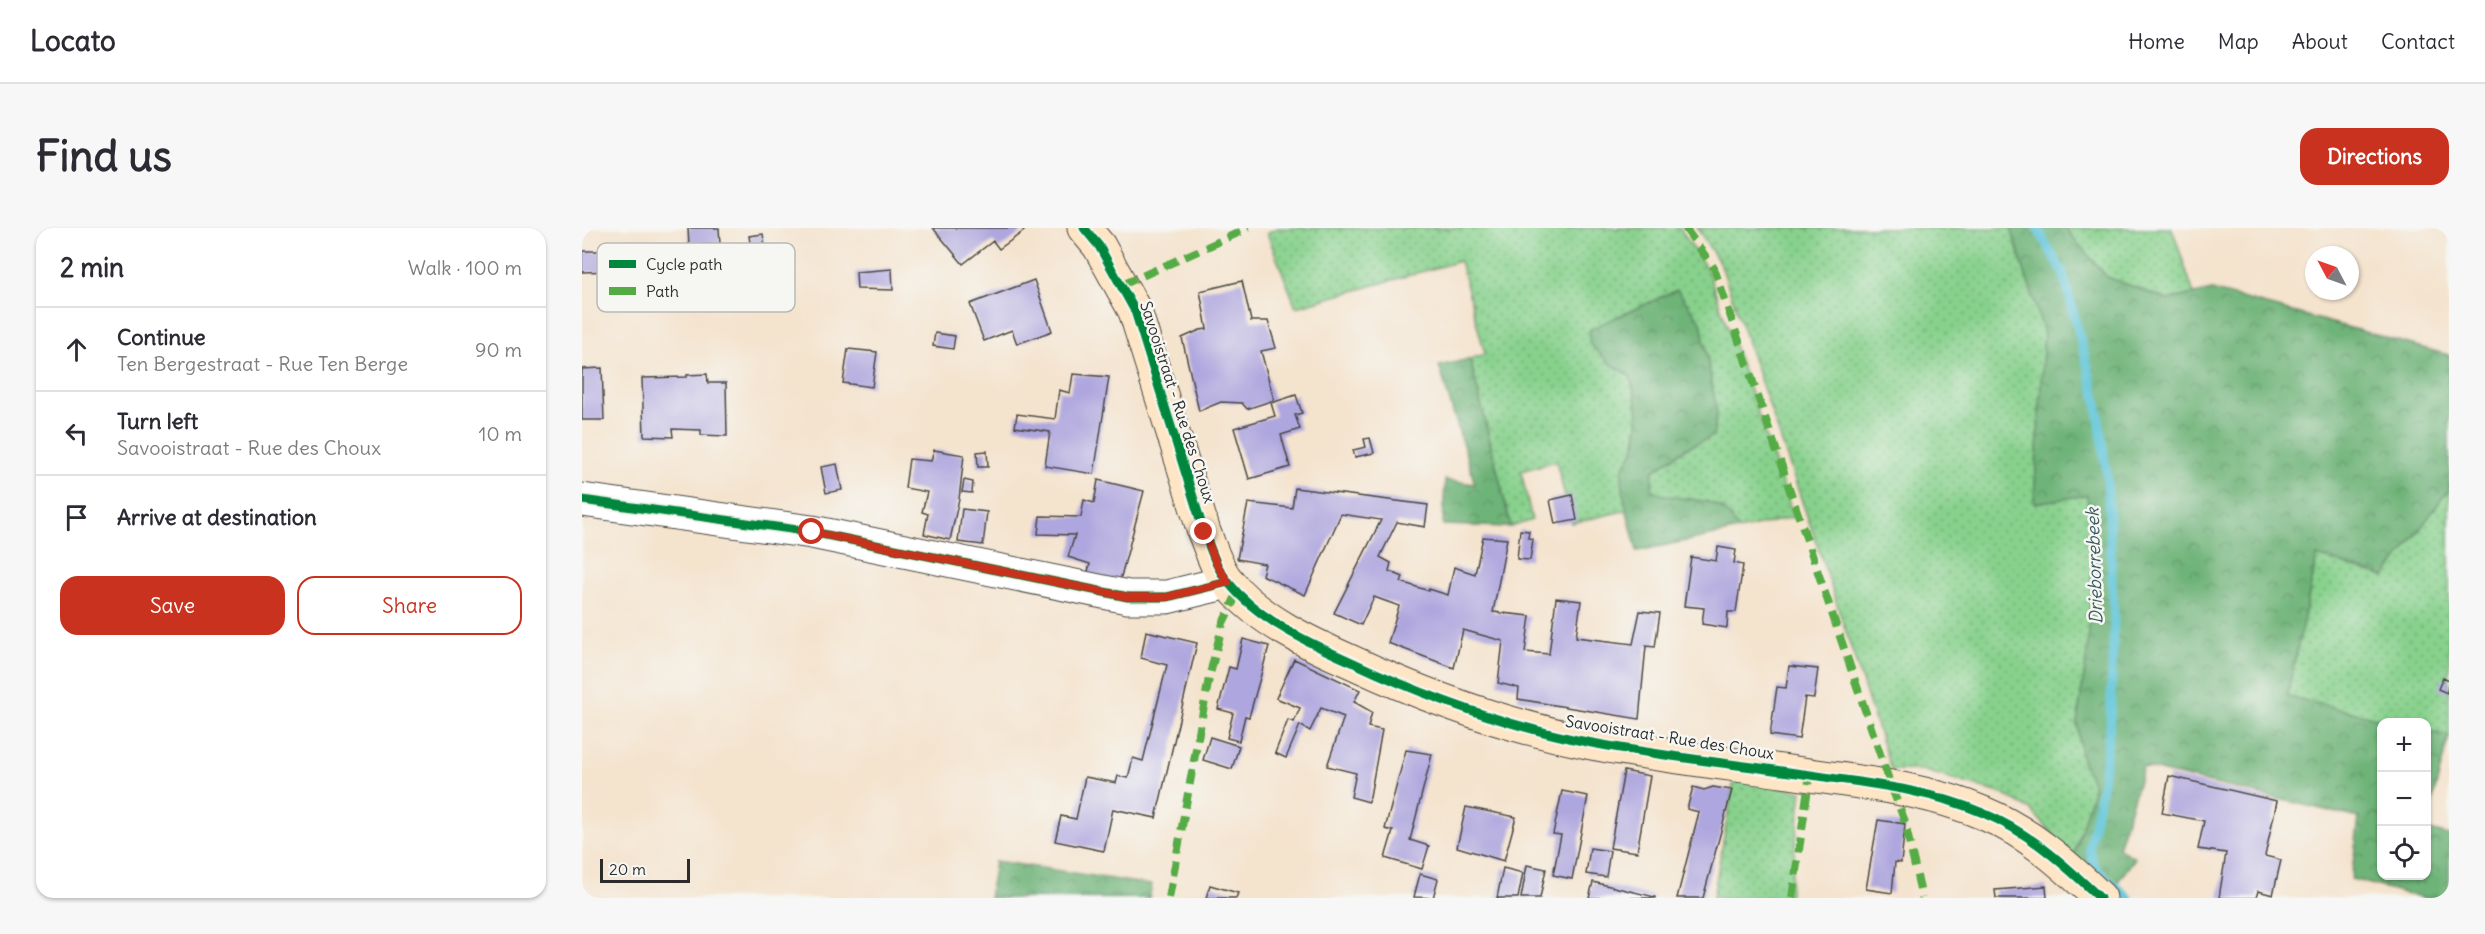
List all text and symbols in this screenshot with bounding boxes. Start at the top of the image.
text: Locato [30,23,116,59]
text: Home [2128,28,2185,55]
text: Map [2218,28,2259,55]
text: About [2292,28,2348,55]
text: Contact [2381,28,2455,55]
button: Directions [2300,128,2449,185]
text: Find us [36,130,172,182]
legend [597,243,795,312]
north arrow [2305,246,2359,300]
text: 2 min [60,251,124,284]
text: Cycle path [646,254,722,274]
text: Walk · 100 m [408,255,522,280]
text: Path [646,281,679,301]
street label: Savooistraat - Rue des Choux [1136,298,1220,506]
text: Continue [117,323,206,351]
icon: ahead [60,333,93,366]
text: 90 m [475,337,522,362]
text: Ten Bergestraat - Rue Ten Berge [117,351,408,376]
text: Turn left [117,407,198,435]
icon: left [60,417,93,450]
text: 10 m [479,421,522,446]
text: Savooistraat - Rue des Choux [117,435,381,460]
icon: arrive [60,501,93,534]
text: Arrive at destination [117,503,317,531]
water label: Drieborrebeek [2080,506,2108,624]
route start [798,518,824,544]
route end [1190,518,1216,544]
button: Save [60,576,285,635]
button: Share [297,576,522,635]
street label: Savooistraat - Rue des Choux [1564,711,1776,763]
map controls [2377,718,2431,880]
button: + [2377,718,2431,772]
button: − [2377,772,2431,826]
button: locate [2377,826,2431,880]
scale bar [600,856,690,884]
text: 20 m [609,859,646,879]

